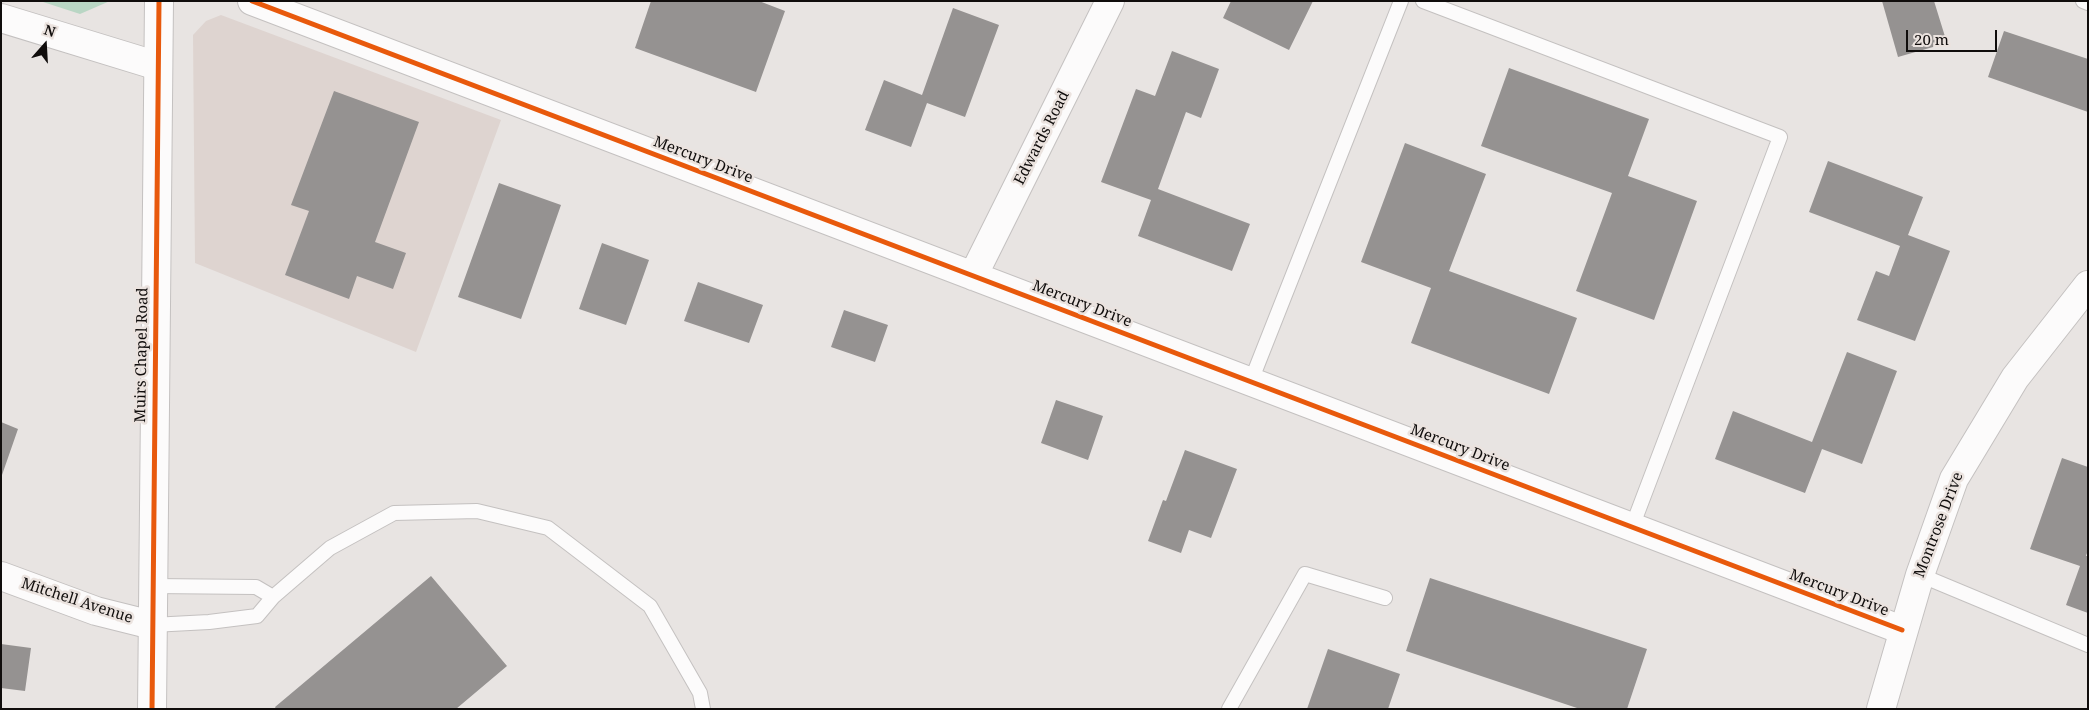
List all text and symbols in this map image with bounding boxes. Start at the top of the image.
north arrow [20,20,70,70]
text: N [42,20,58,41]
scale bar [1909,20,2000,52]
text: 20 m [1914,29,1949,49]
street label: Edwards Road [1011,88,1073,188]
street label: Mercury Drive [651,133,755,187]
street label: Mercury Drive [1030,277,1134,331]
street label: Muirs Chapel Road [132,287,152,423]
street label: Mercury Drive [1408,421,1512,475]
street label: Montrose Drive [1911,470,1967,580]
street label: Mercury Drive [1787,566,1891,620]
street label: Mitchell Avenue [19,575,135,627]

